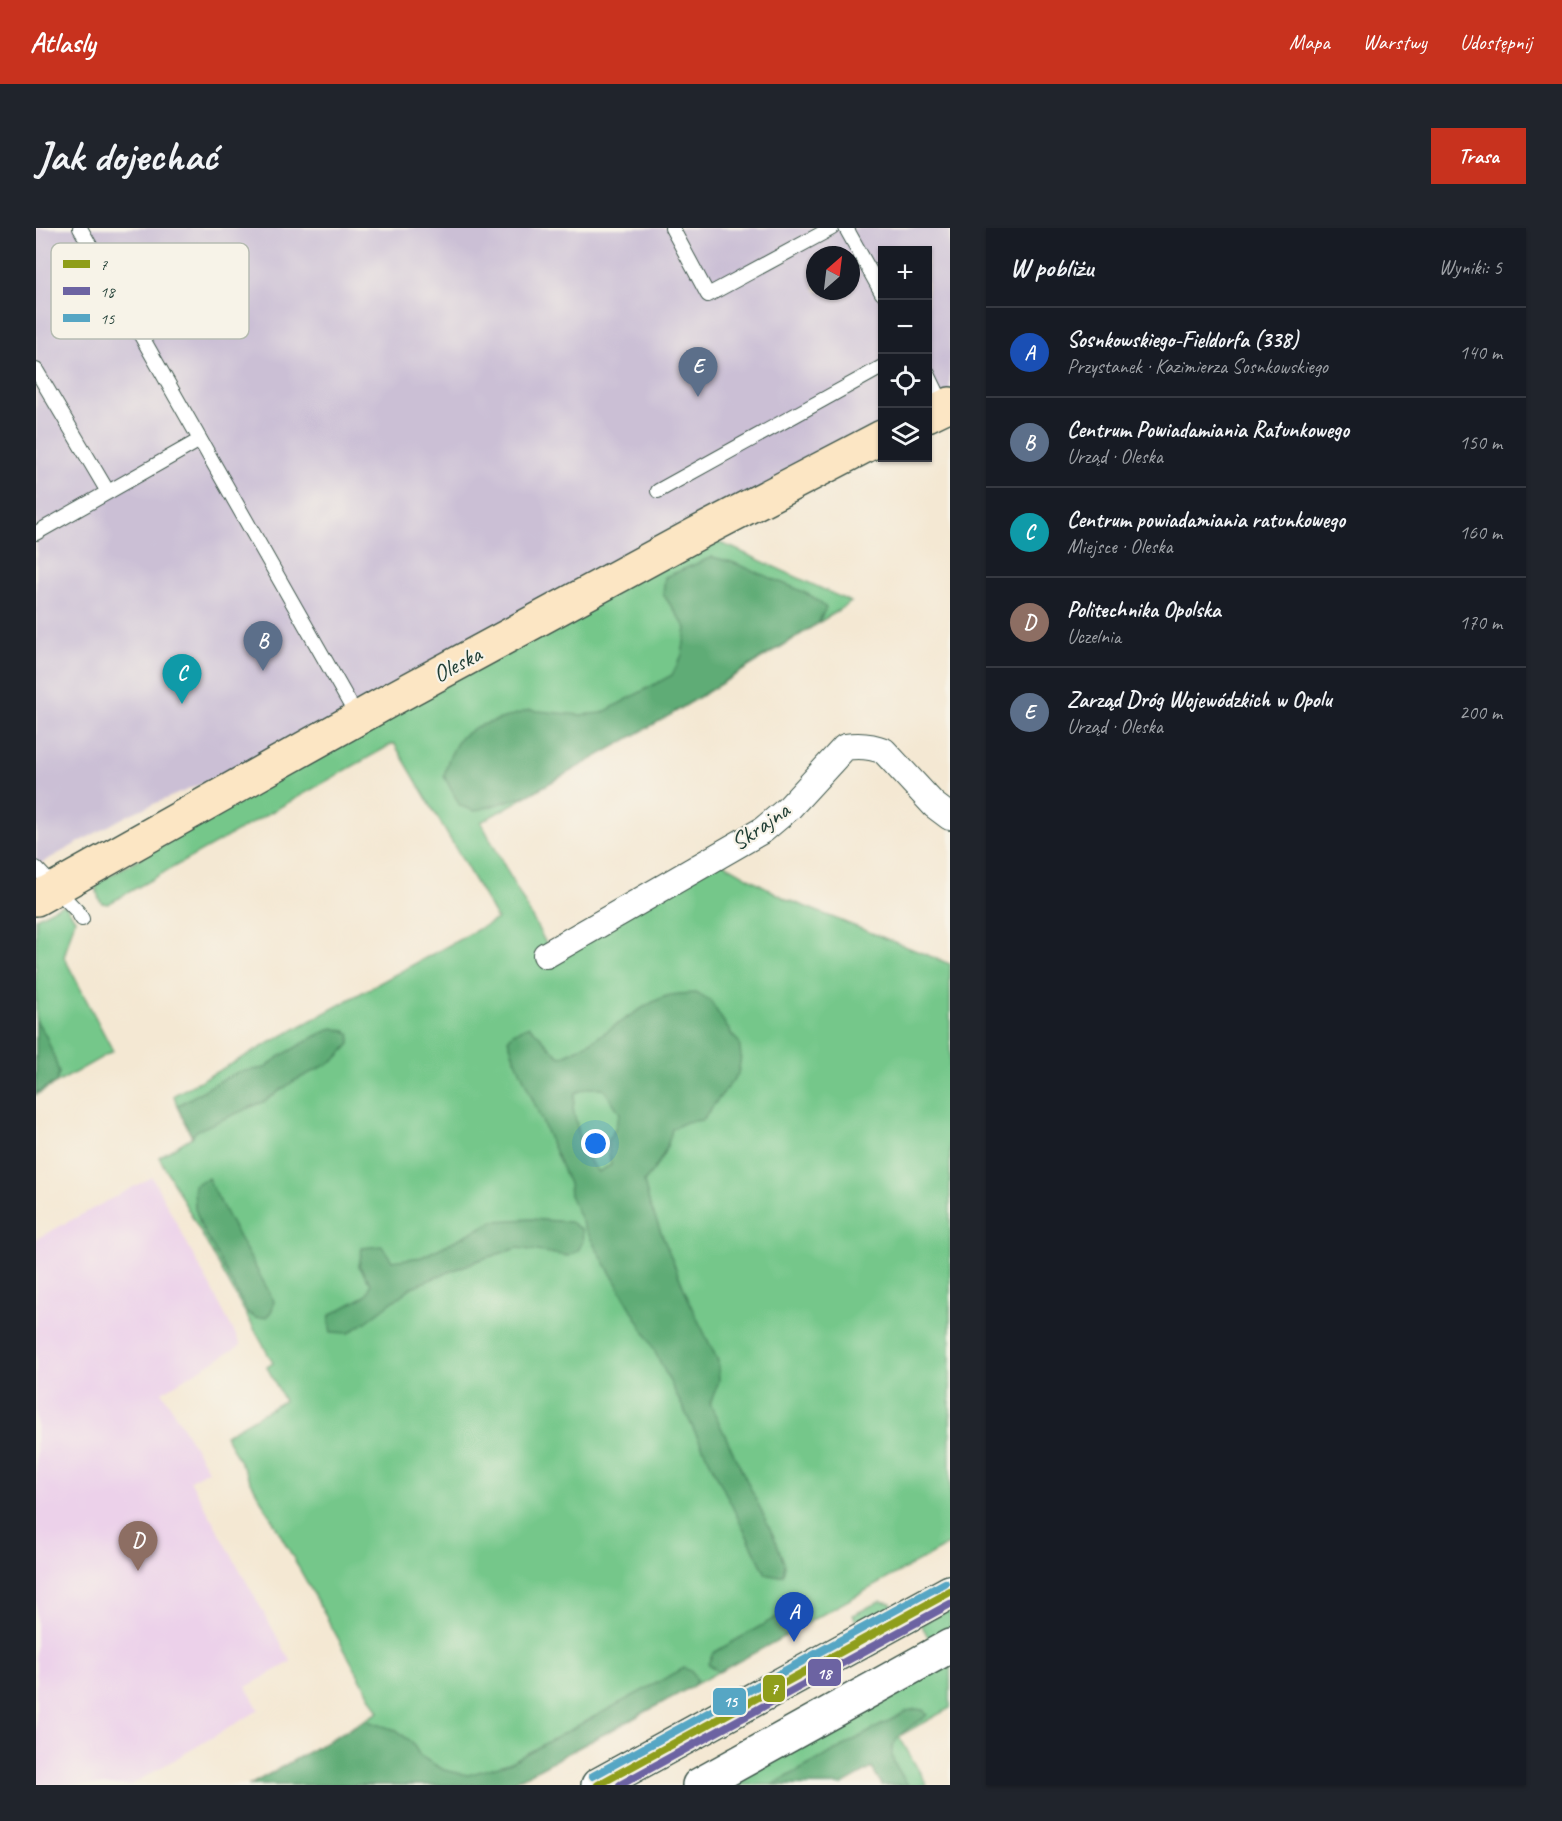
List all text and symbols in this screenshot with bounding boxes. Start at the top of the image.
text: Atlasly [30,25,95,60]
text: Mapa [1289,29,1330,55]
text: Warstwy [1363,29,1427,55]
text: Udostępnij [1460,29,1532,55]
button: Trasa [1431,128,1526,184]
text: Jak dojechać [36,130,217,183]
legend [51,243,249,339]
north arrow [806,246,860,300]
map controls [878,246,932,462]
button: + [878,246,932,300]
text: W pobliżu [1010,251,1093,284]
text: 7 [100,255,108,275]
text: Wyniki: 5 [1439,255,1502,280]
text: 18 [100,282,116,302]
button: − [878,300,932,354]
text: 15 [100,309,115,329]
text: Sosnkowskiego-Fieldorfa (338) [1067,326,1298,354]
text: A [1024,340,1035,365]
text: 140 m [1459,340,1502,365]
pin: E [678,348,718,397]
button: locate [878,354,932,408]
text: Przystanek · Kazimierza Sosnkowskiego [1067,354,1328,379]
button: layers [878,408,932,462]
text: Centrum Powiadamiania Ratunkowego [1067,416,1349,444]
text: B [1024,430,1035,455]
text: 150 m [1459,430,1502,455]
text: Urząd · Oleska [1067,444,1163,469]
text: Centrum powiadamiania ratunkowego [1067,506,1345,534]
text: C [1025,520,1034,545]
text: 160 m [1459,520,1502,545]
text: Miejsce · Oleska [1067,534,1172,559]
text: Politechnika Opolska [1067,596,1221,624]
text: D [1024,610,1035,635]
text: 170 m [1459,610,1502,635]
pin: B [244,622,282,671]
text: Uczelnia [1067,624,1121,649]
street label: Oleska [428,638,488,689]
pin: C [162,654,202,704]
text: Zarząd Dróg Wojewódzkich w Opolu [1067,686,1332,714]
text: E [1024,700,1035,725]
text: 200 m [1459,700,1502,725]
text: Urząd · Oleska [1067,714,1163,739]
street label: Skrajna [725,794,796,857]
your location [581,1129,610,1158]
pin: D [118,1522,158,1571]
pin: A [774,1592,813,1642]
line badge: 18 [807,1658,842,1687]
text: 18 [817,1664,833,1684]
line badge: 7 [762,1674,786,1703]
text: 7 [770,1679,779,1699]
line badge: 15 [712,1687,747,1716]
text: 15 [723,1692,739,1712]

